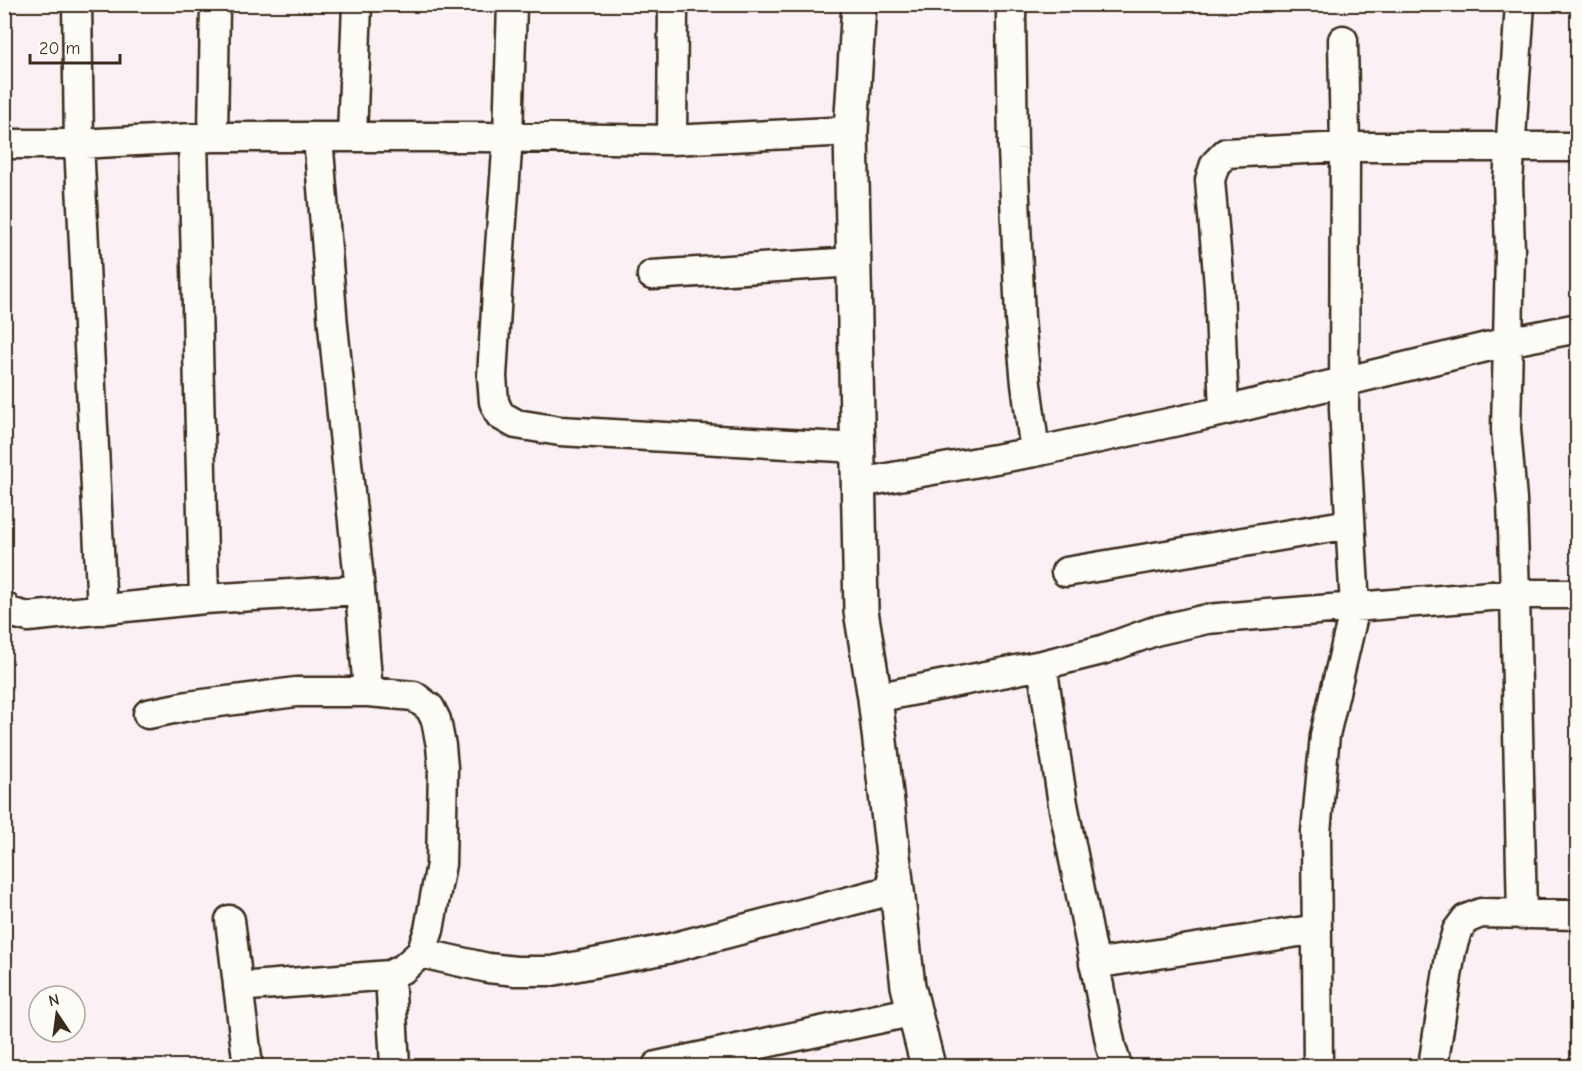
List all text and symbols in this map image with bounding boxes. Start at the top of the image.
scale bar [30,27,120,65]
text: 20 m [39,38,80,59]
north arrow [27,984,87,1044]
text: N [47,990,61,1010]

